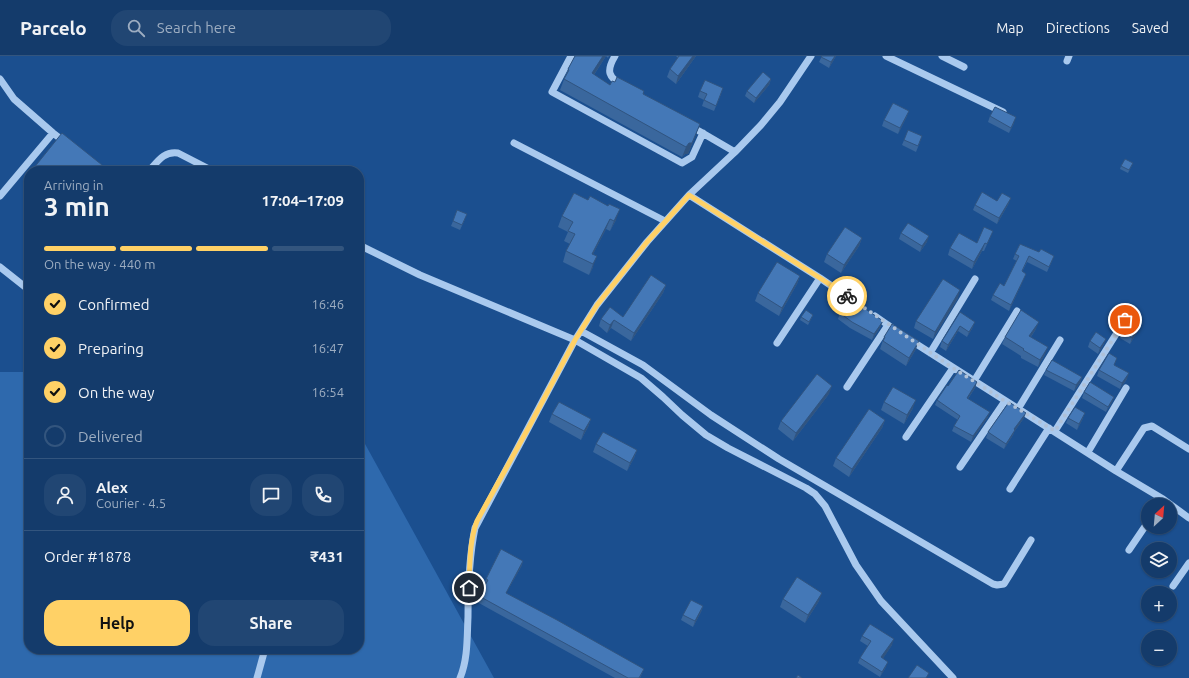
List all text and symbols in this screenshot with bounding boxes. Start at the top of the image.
search box [111,10,391,46]
text: Parcelo [20,17,87,39]
icon: search [125,17,147,39]
text: Search here [157,19,236,36]
text: Map [996,20,1024,36]
text: Directions [1046,20,1110,36]
text: Saved [1132,20,1169,36]
text: Arriving in [44,178,103,192]
text: 3 min [44,192,110,221]
text: 17:04–17:09 [261,192,344,209]
text: On the way · 440 m [44,257,156,271]
courier [827,276,867,316]
icon: bike [836,285,858,307]
icon: check [44,293,66,315]
text: Confirmed [78,296,150,313]
text: 16:46 [311,297,344,311]
pin [1108,303,1142,337]
icon: bag [1114,309,1136,331]
icon: check [44,337,66,359]
text: Preparing [78,340,144,357]
text: 16:47 [311,341,344,355]
icon: check [44,381,66,403]
text: On the way [78,384,154,401]
text: 16:54 [311,385,344,399]
text: Delivered [78,428,143,445]
button: person [44,474,86,516]
button: chat [250,474,292,516]
button: phone [302,474,344,516]
text: Alex [96,479,128,496]
text: Courier · 4.5 [96,496,166,510]
north arrow [1141,498,1177,534]
map controls [1141,498,1177,666]
button: layers [1141,542,1177,578]
text: Order #1878 [44,548,131,565]
text: ₹431 [310,548,344,565]
pin [452,571,486,605]
icon: home [458,577,480,599]
button: + [1141,586,1177,622]
button: Help [44,600,190,646]
button: Share [198,600,344,646]
button: − [1141,630,1177,666]

